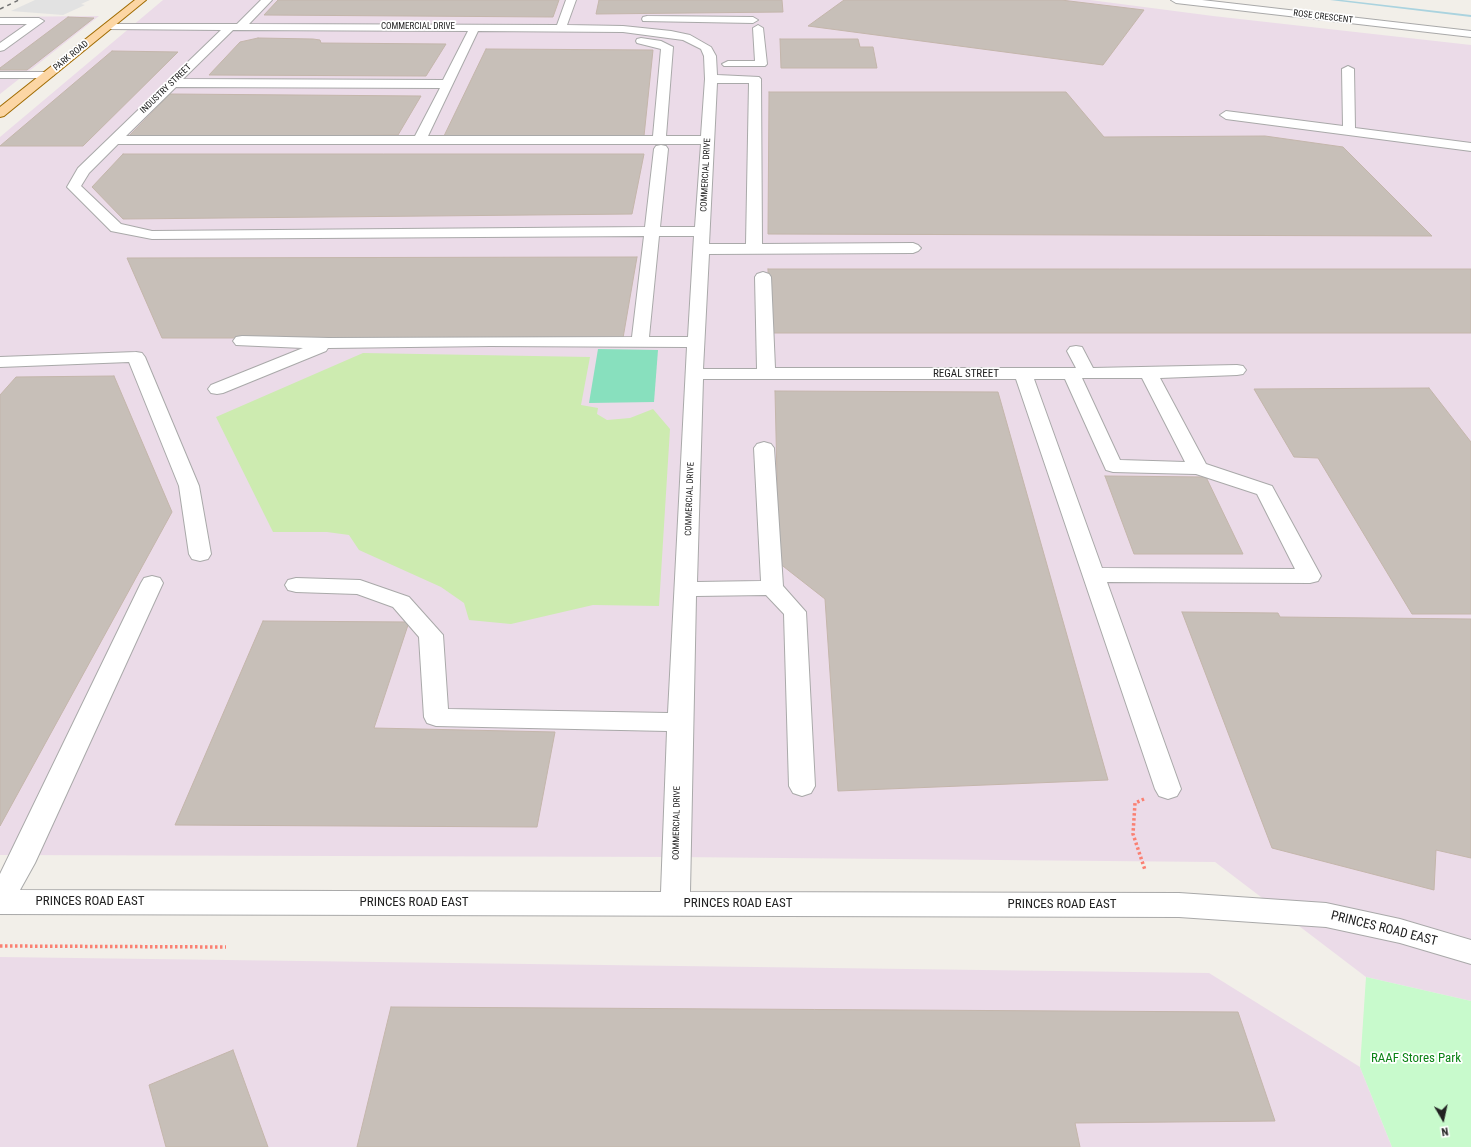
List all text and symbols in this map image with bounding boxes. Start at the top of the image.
street label: ROSE CRESCENT [1293,8,1353,26]
street label: COMMERCIAL DRIVE [381,22,455,32]
street label: PARK ROAD [51,39,91,73]
street label: INDUSTRY STREET [138,62,194,116]
street label: COMMERCIAL DRIVE [699,138,713,212]
street label: REGAL STREET [933,367,999,381]
street label: COMMERCIAL DRIVE [683,462,697,536]
street label: COMMERCIAL DRIVE [671,786,683,860]
street label: PRINCES ROAD EAST [36,894,144,910]
street label: PRINCES ROAD EAST [360,895,468,911]
street label: PRINCES ROAD EAST [684,896,792,912]
street label: PRINCES ROAD EAST [1008,897,1116,913]
street label: PRINCES ROAD EAST [1329,908,1439,950]
park label: RAAF Stores Park [1371,1051,1461,1067]
north arrow [1423,1099,1463,1139]
text: N [1441,1124,1449,1138]

